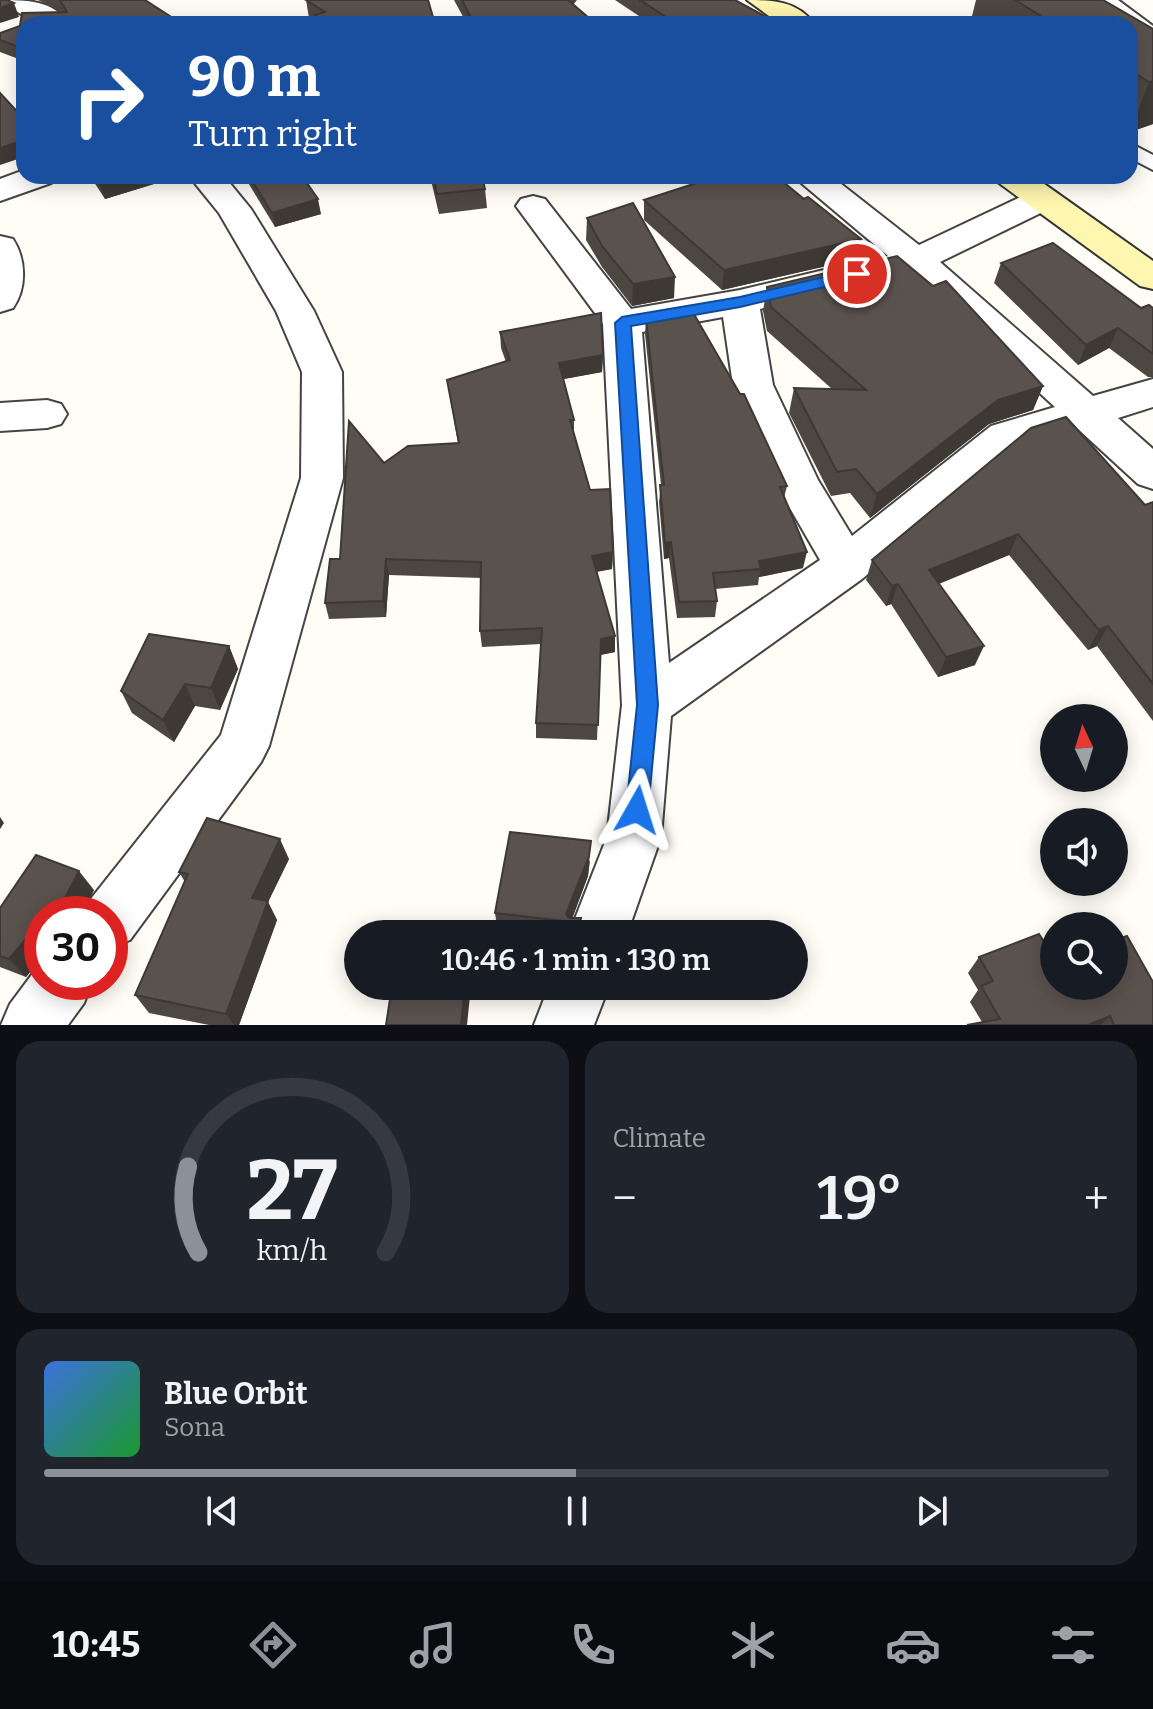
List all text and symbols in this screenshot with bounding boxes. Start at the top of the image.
text: 90 m [188,44,320,111]
icon: right [56,48,160,152]
text: Turn right [188,112,357,156]
pin [823,240,891,308]
icon: arrive [835,252,879,296]
north arrow [1040,704,1128,792]
map controls [1040,704,1128,1000]
position arrow [595,768,679,852]
button: sound [1040,808,1128,896]
speed limit sign: 30 [24,896,128,1000]
button: search [1040,912,1128,1000]
text: 10:46 · 1 min · 130 m [441,942,711,978]
text: Climate [613,1123,706,1154]
text: 27 [247,1141,338,1241]
text: 19° [817,1163,904,1235]
text: − [613,1172,637,1225]
text: + [1084,1172,1109,1225]
text: km/h [257,1233,328,1268]
text: Blue Orbit [164,1376,308,1412]
text: Sona [164,1412,225,1443]
icon: previous [200,1489,244,1533]
icon: pause [555,1489,599,1533]
icon: next [910,1489,954,1533]
icon: directions [245,1617,301,1673]
icon: music [405,1617,461,1673]
icon: phone [565,1617,621,1673]
icon: climate [725,1617,781,1673]
icon: car [885,1617,941,1673]
icon: filters [1045,1617,1101,1673]
text: 10:45 [52,1623,140,1667]

